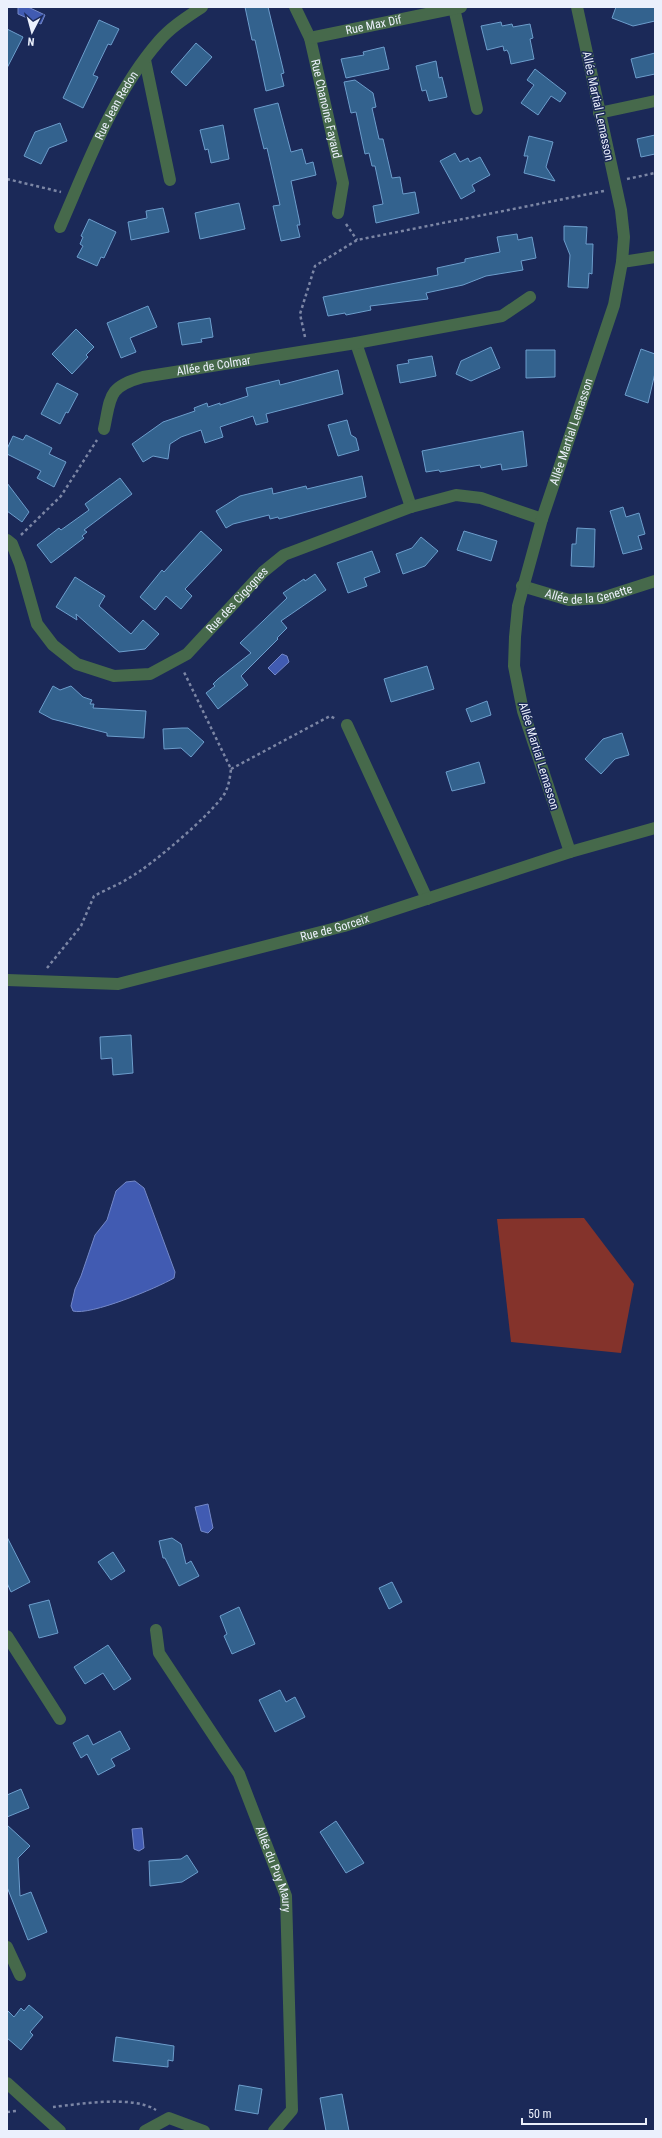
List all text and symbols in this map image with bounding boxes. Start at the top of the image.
north arrow [12,12,52,52]
street label: Rue Max Dif [344,12,403,38]
text: N [27,35,35,48]
street label: Allée Martial Lemasson [580,50,616,162]
street label: Rue Chanoine Fayaud [308,58,344,160]
street label: Rue Jean Redon [92,68,141,142]
street label: Allée de Colmar [176,353,252,379]
street label: Allée Martial Lemasson [547,376,596,487]
street label: Rue des Cigognes [203,564,271,636]
street label: Allée de la Genette [543,582,634,607]
street label: Allée Martial Lemasson [516,701,562,812]
street label: Rue de Gorceix [299,911,371,944]
street label: Allée du Puy Maury [253,1824,293,1913]
scale bar [522,2100,646,2126]
text: 50 m [528,2107,552,2121]

